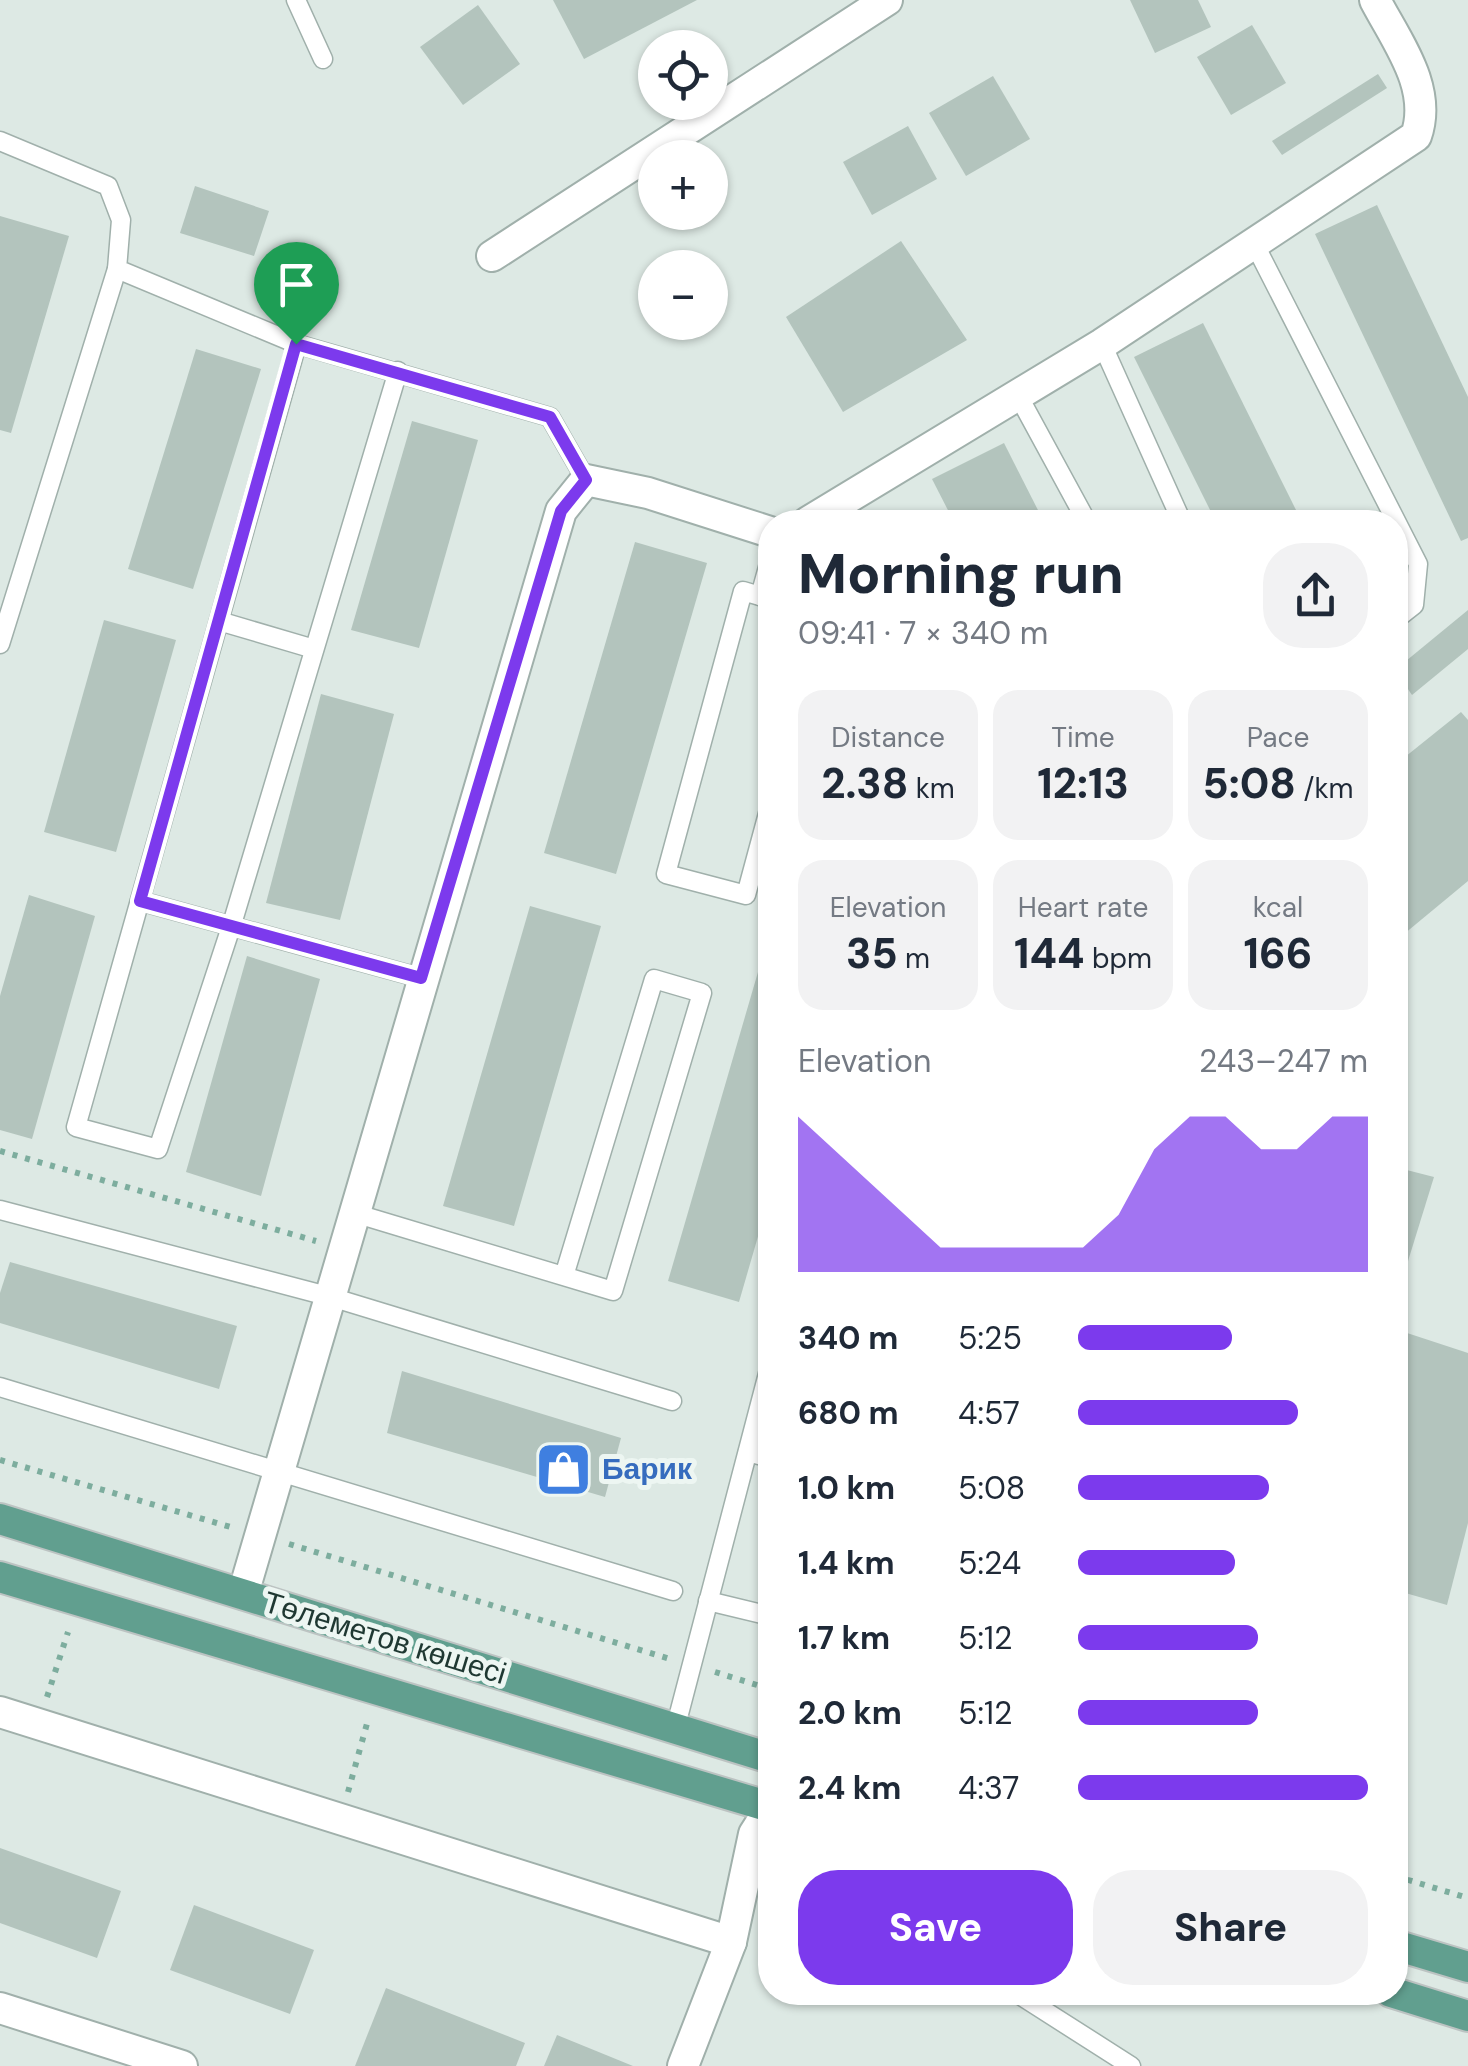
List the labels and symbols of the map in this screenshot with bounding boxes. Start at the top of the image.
pin [254,242,339,345]
shop icon: Барик [533,1439,593,1499]
place label: Барик [602,1449,693,1488]
street label: Төлеметов көшесі [259,1582,511,1693]

